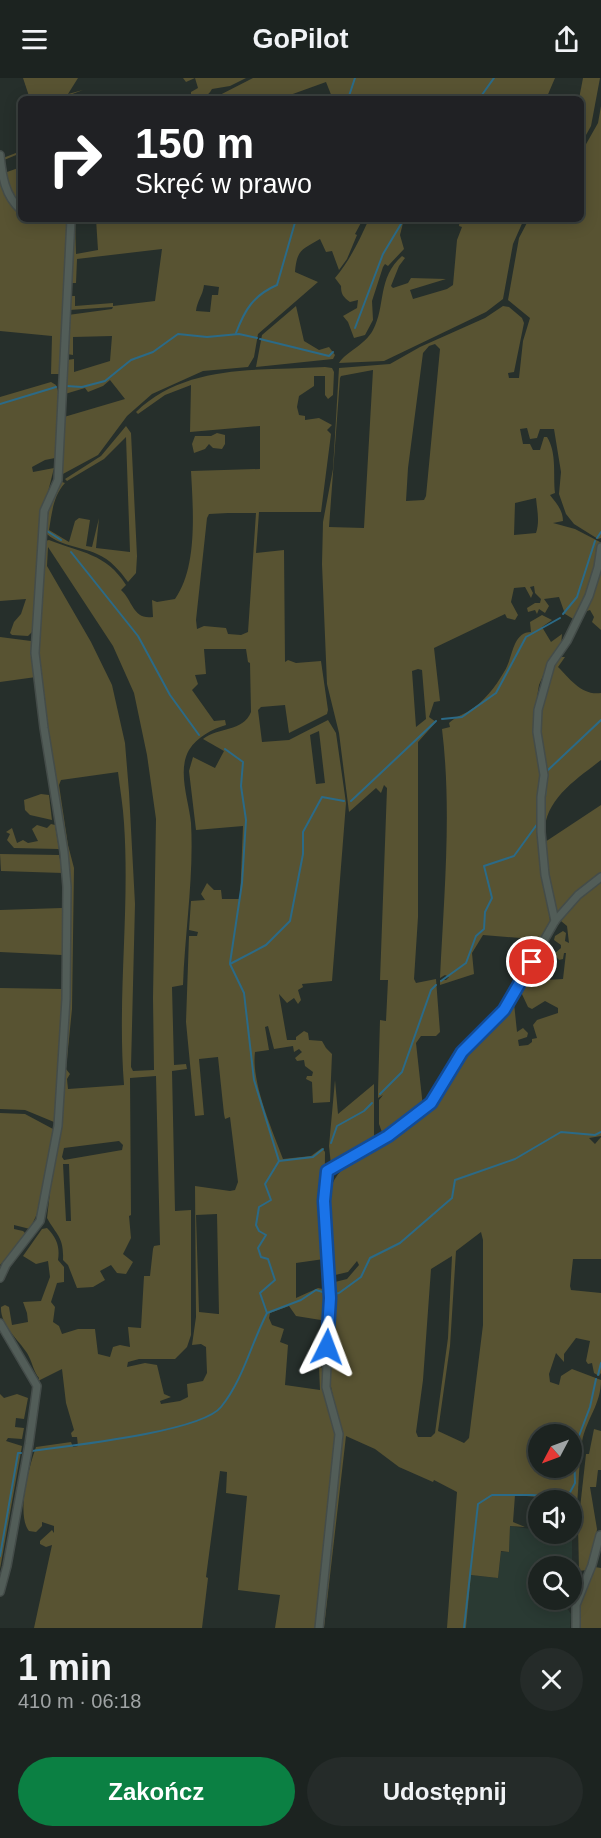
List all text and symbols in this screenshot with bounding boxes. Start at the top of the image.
icon: menu [18,23,51,56]
icon: share [550,23,583,56]
text: GoPilot [253,24,349,54]
icon: right [36,120,114,198]
text: 150 m [135,120,254,167]
text: Skręć w prawo [135,169,312,199]
pin [506,936,557,987]
icon: arrive [515,945,548,978]
position arrow [295,1315,359,1379]
north arrow [528,1424,582,1478]
map controls [528,1424,582,1610]
button: sound [528,1490,582,1544]
button: search [528,1556,582,1610]
text: 1 min [18,1647,112,1688]
button: close [520,1648,583,1711]
text: 410 m · 06:18 [18,1690,141,1712]
button: Zakończ [18,1757,295,1826]
button: Udostępnij [307,1757,583,1826]

